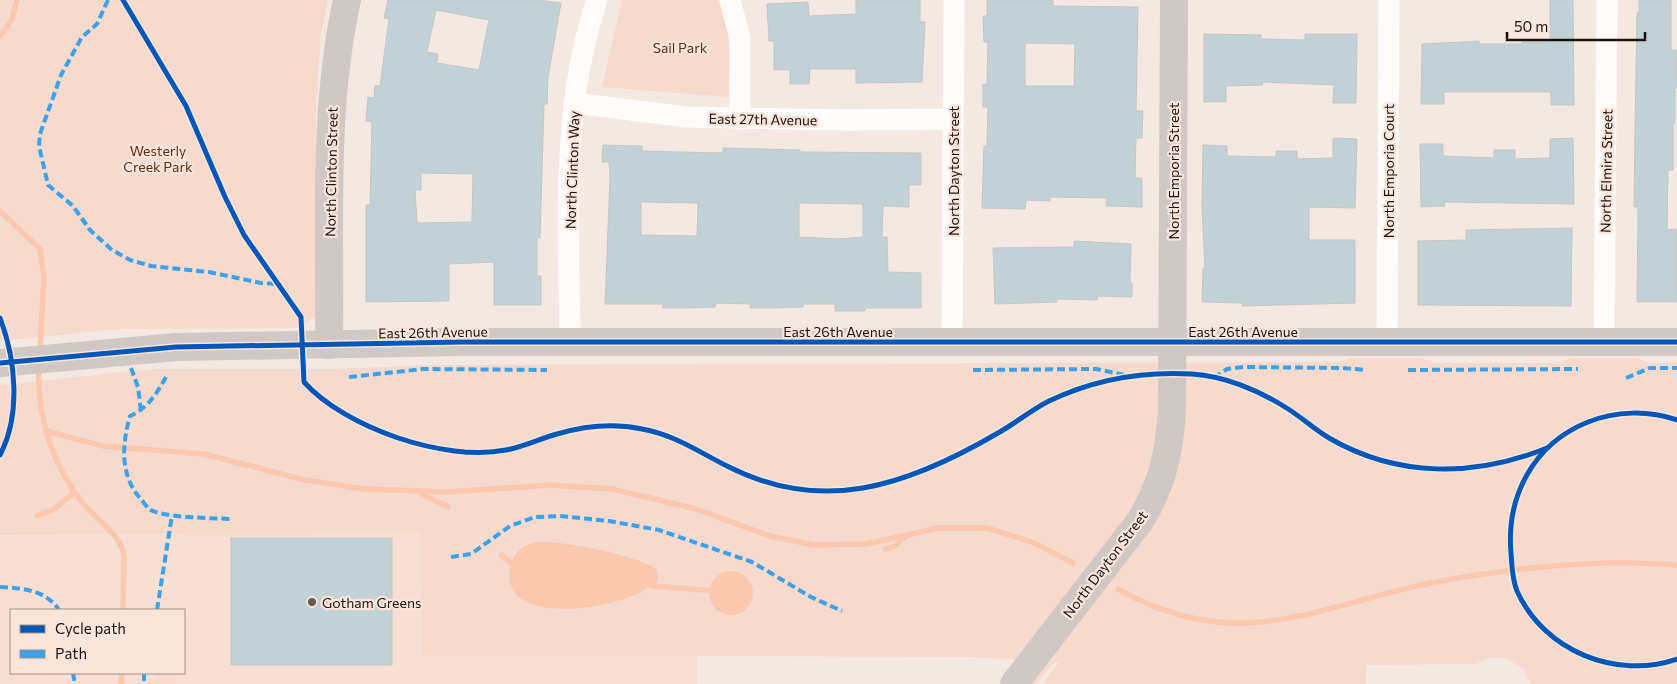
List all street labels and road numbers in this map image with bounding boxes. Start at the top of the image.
street label: North Emporia Street [1165,102,1182,239]
street label: North Emporia Court [1380,104,1397,238]
street label: North Dayton Street [945,106,962,236]
street label: North Clinton Street [321,107,341,237]
street label: North Elmira Street [1596,109,1616,233]
street label: East 27th Avenue [709,110,817,128]
street label: North Clinton Way [561,111,583,229]
street label: East 26th Avenue [378,323,488,341]
street label: East 26th Avenue [783,323,893,340]
street label: East 26th Avenue [1188,323,1298,340]
street label: North Dayton Street [1059,507,1151,621]

